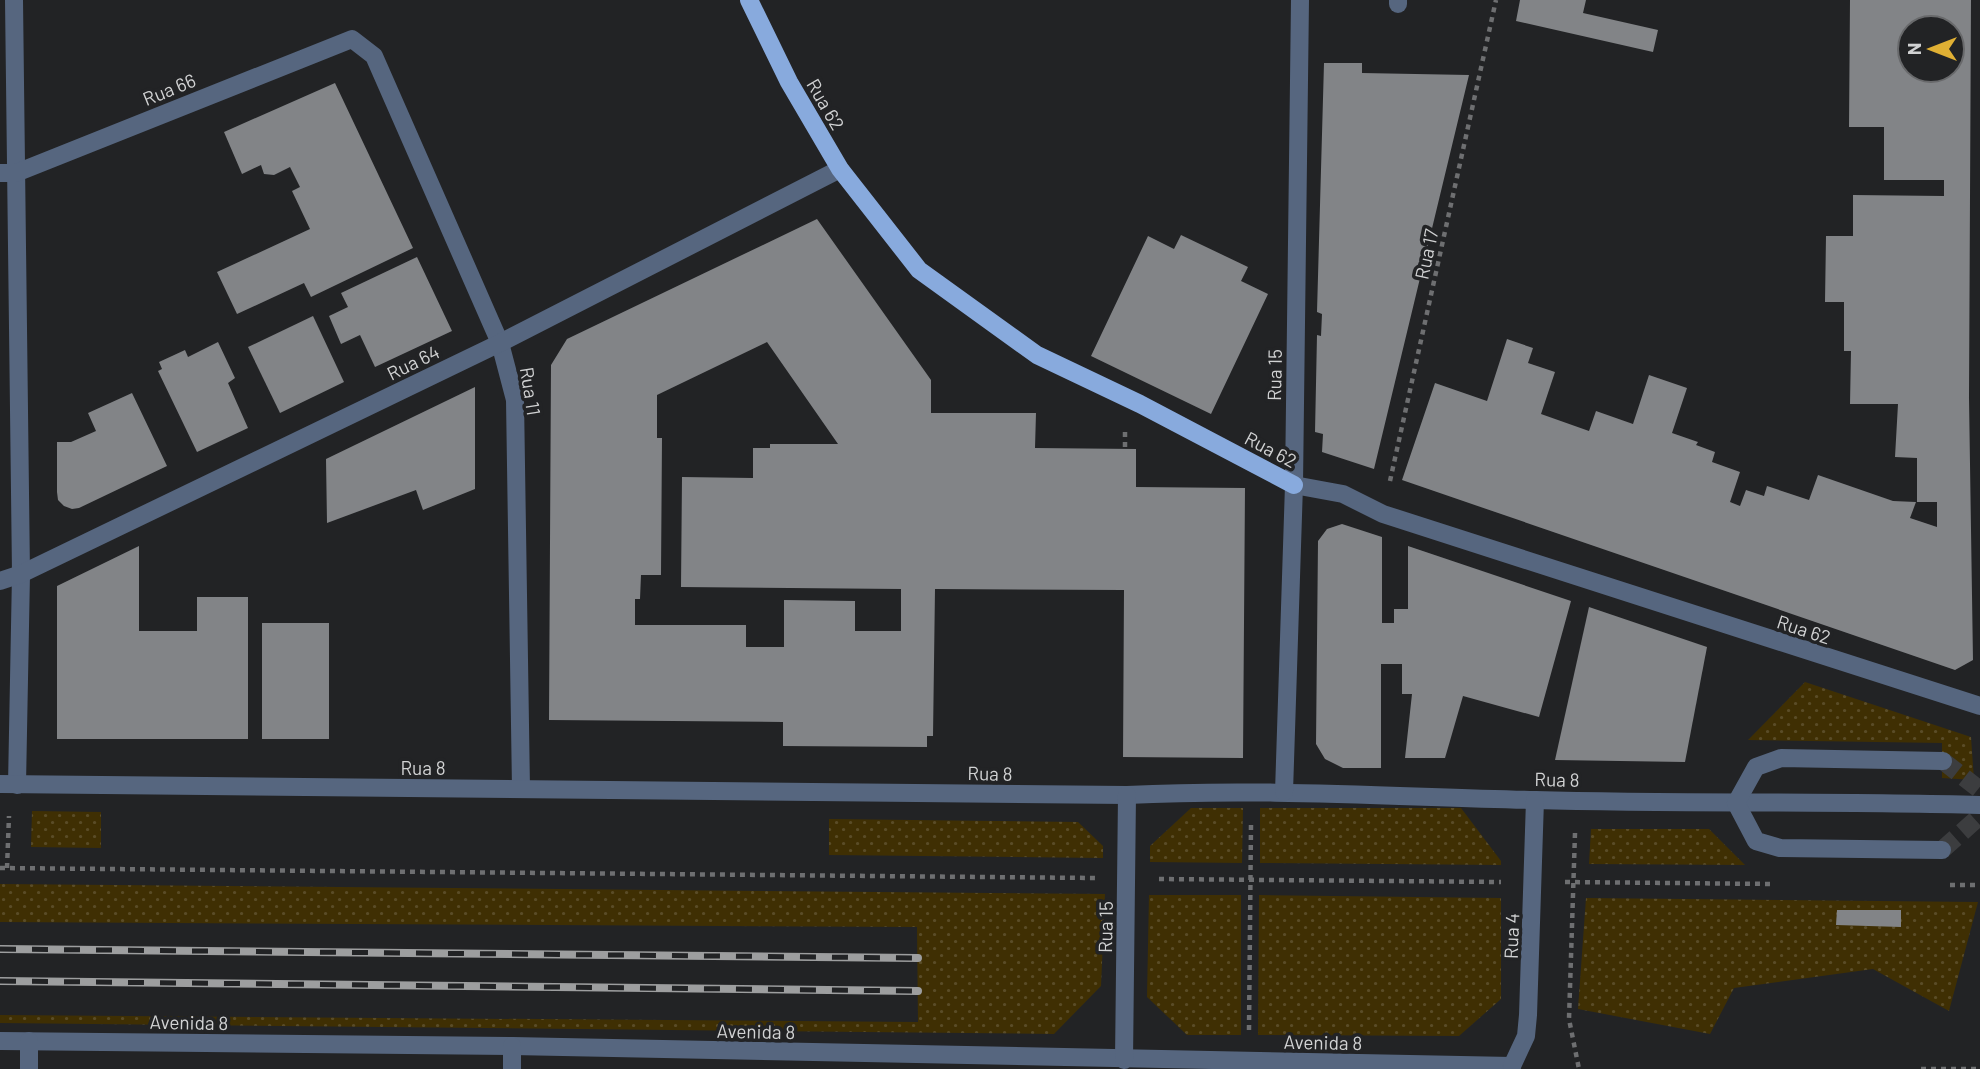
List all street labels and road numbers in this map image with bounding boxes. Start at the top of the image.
street label: Rua 66 [139,68,199,110]
street label: Rua 62 [802,74,850,134]
street label: Rua 17 [1409,227,1443,281]
street label: Rua 64 [383,339,443,385]
street label: Rua 15 [1262,349,1286,401]
street label: Rua 11 [516,365,546,417]
street label: Rua 62 [1241,426,1301,472]
street label: Rua 62 [1774,610,1834,648]
street label: Rua 8 [400,756,446,779]
street label: Rua 8 [967,761,1013,785]
street label: Rua 8 [1534,767,1580,791]
street label: Rua 15 [1093,901,1117,953]
street label: Rua 4 [1499,913,1523,959]
street label: Avenida 8 [149,1010,229,1034]
street label: Avenida 8 [716,1019,796,1043]
street label: Avenida 8 [1283,1030,1363,1054]

